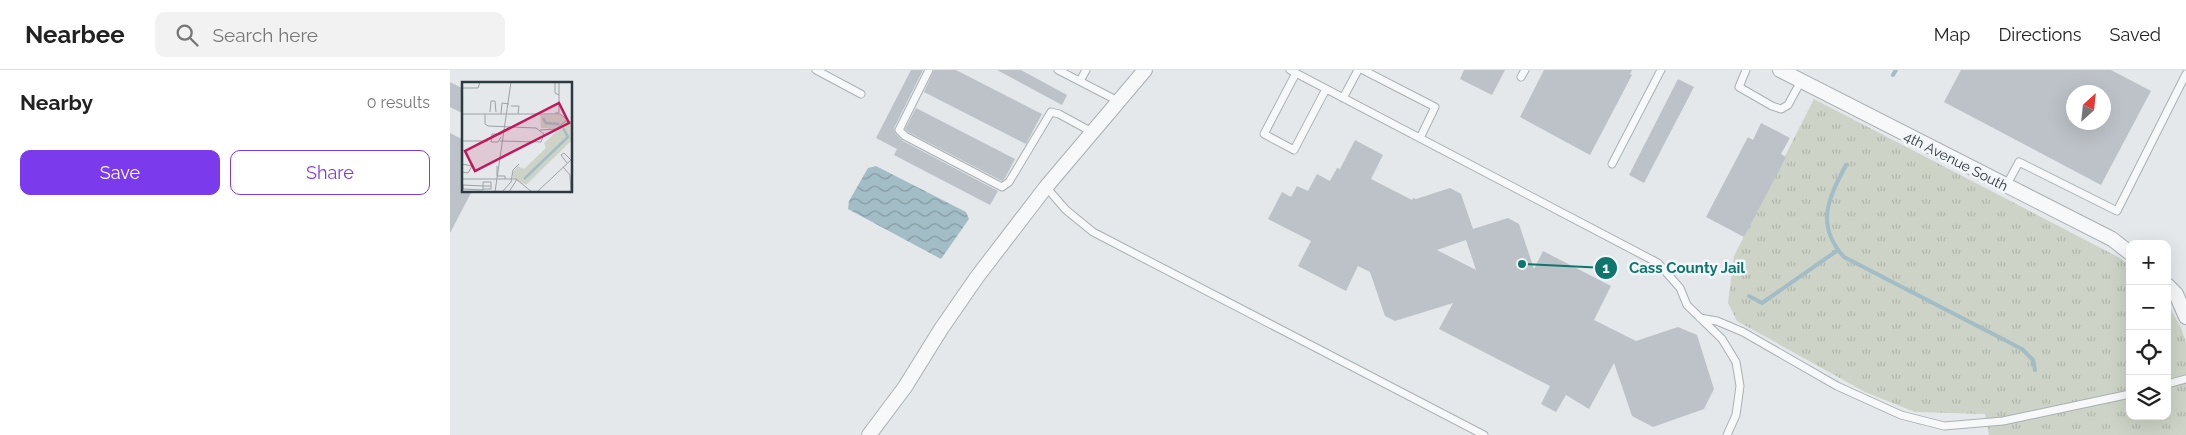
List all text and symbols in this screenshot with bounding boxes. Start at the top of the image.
search box [155,12,505,57]
text: Nearbee [25,20,125,49]
icon: search [173,21,201,49]
text: Search here [213,24,318,46]
text: Map [1934,24,1970,45]
text: Directions [1998,24,2082,45]
text: Saved [2110,24,2161,45]
inset map [462,82,572,192]
north arrow [2066,85,2111,130]
text: Nearby [20,90,93,115]
text: 0 results [367,93,430,112]
street label: 4th Avenue South [1901,128,2011,194]
button: Save [20,150,220,195]
button: Share [230,150,430,195]
map controls [2126,240,2171,420]
button: + [2126,240,2171,285]
callout: Cass County Jail [1593,253,1755,283]
text: 1 [1602,259,1610,277]
text: Cass County Jail [1629,259,1745,277]
button: − [2126,285,2171,330]
button: locate [2126,330,2171,375]
button: layers [2126,375,2171,420]

